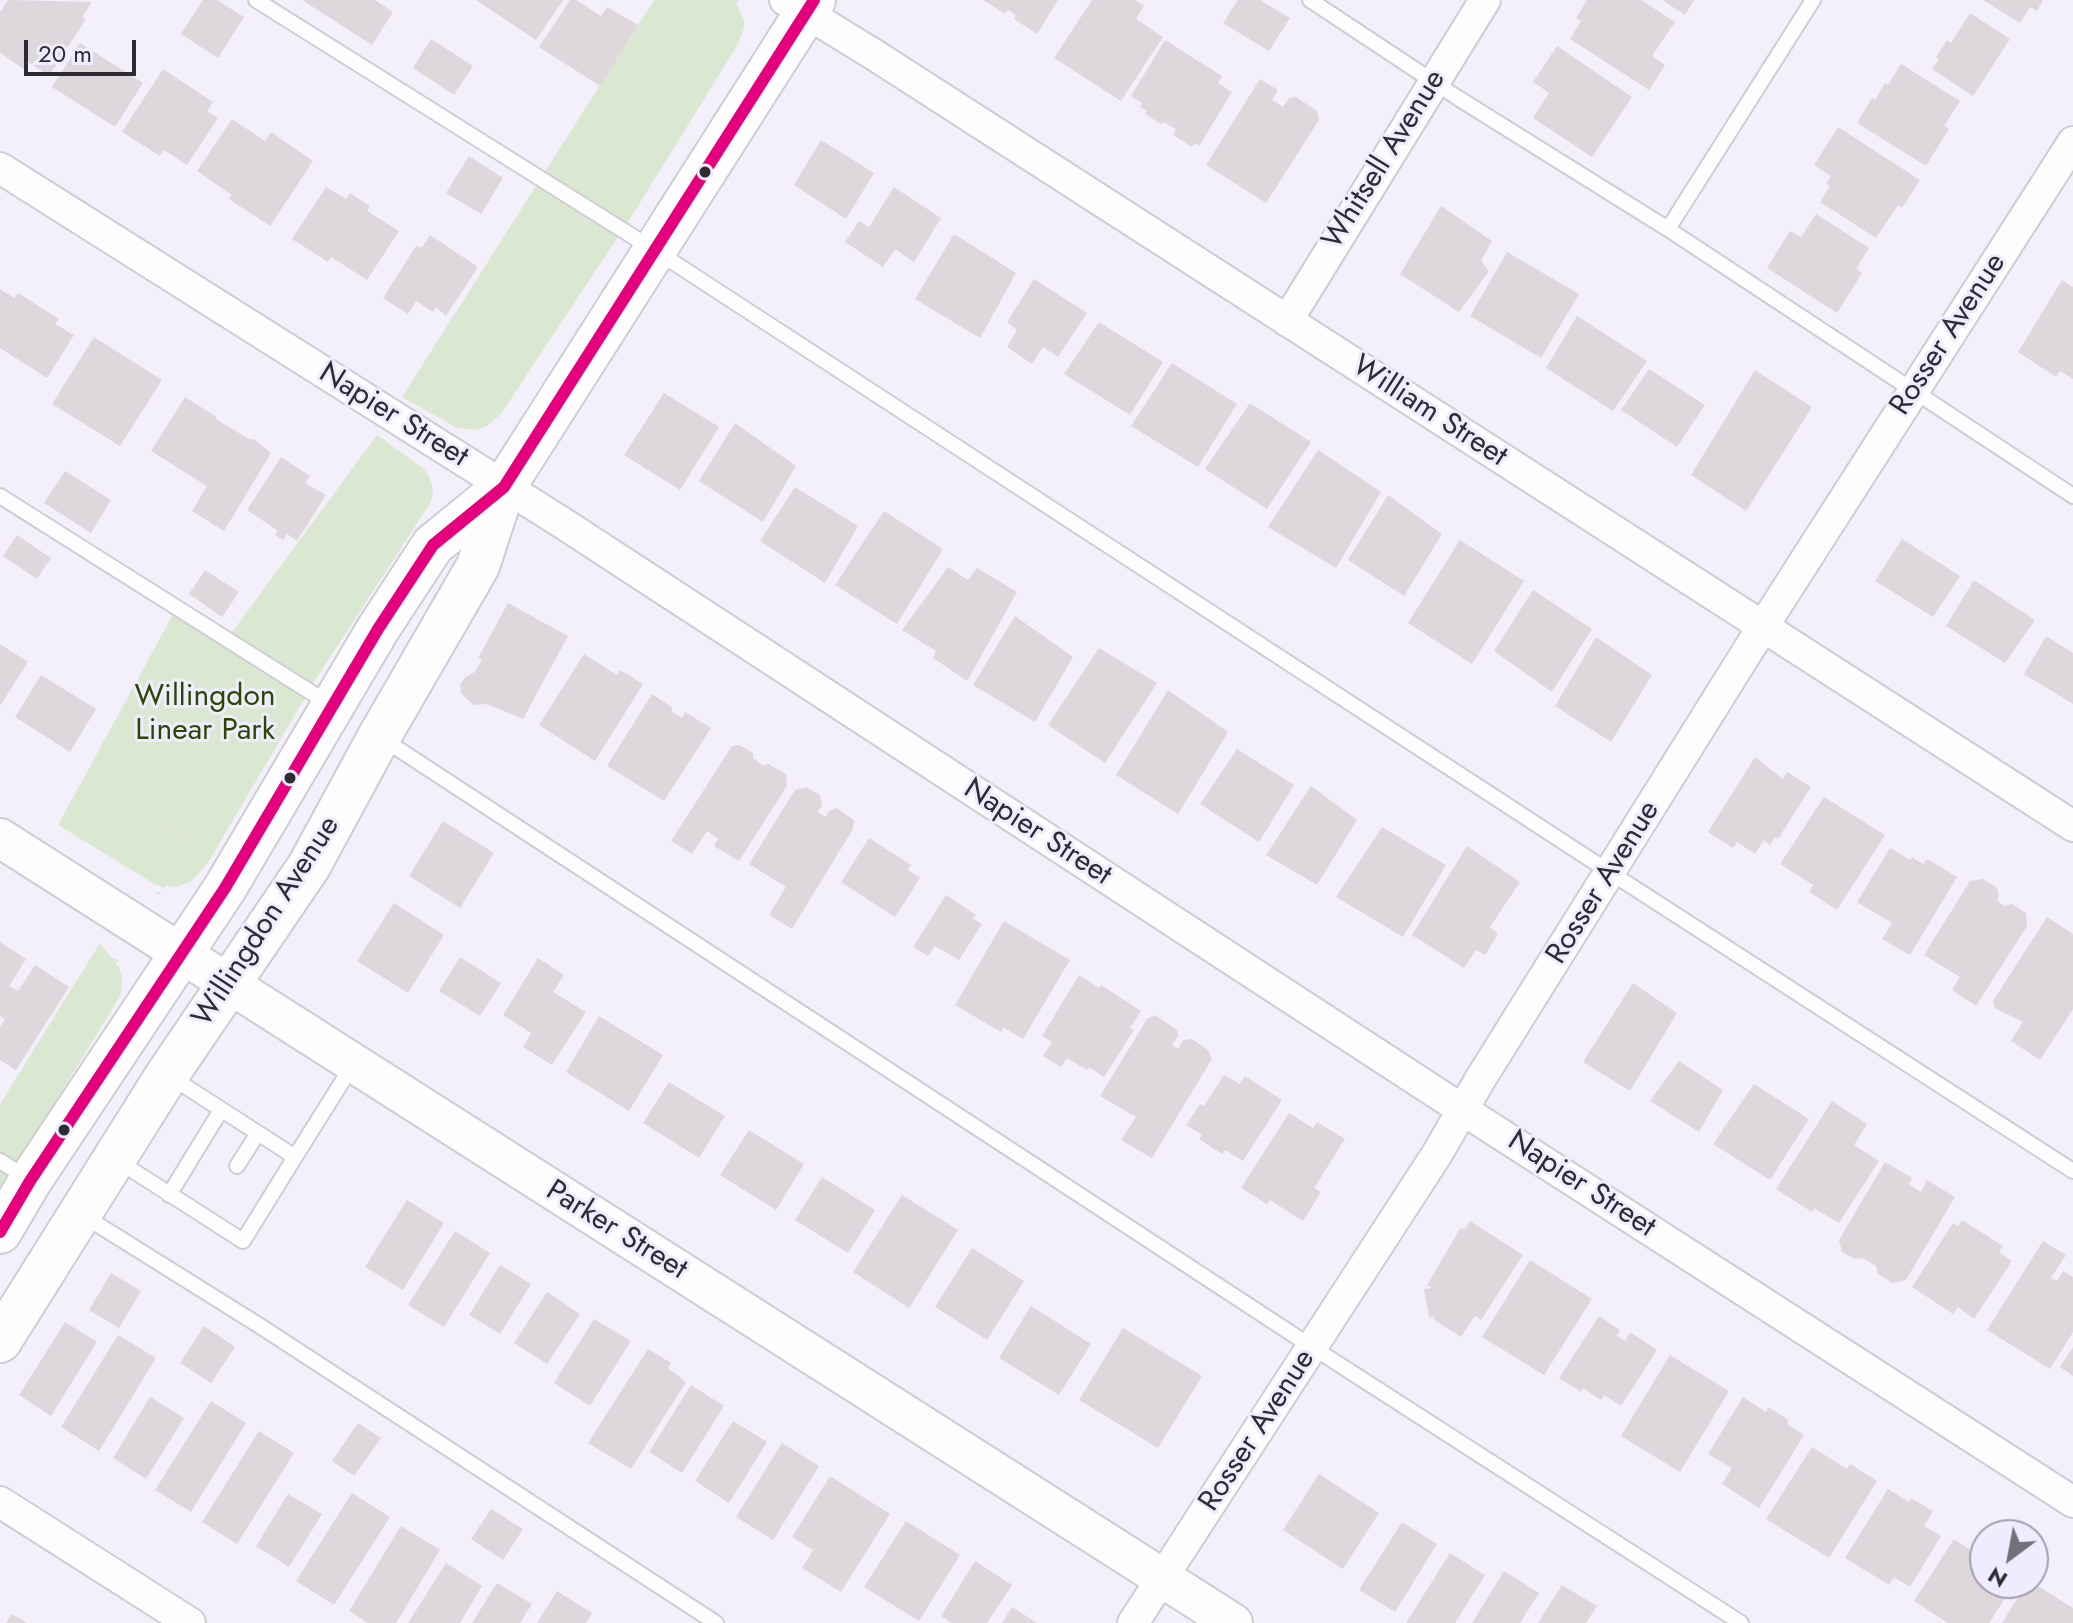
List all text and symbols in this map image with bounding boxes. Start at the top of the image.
scale bar [28,24,140,74]
text: 20 m [38,36,92,71]
street label: Whitsell Avenue [1316,64,1454,256]
unlabelled marker [697,164,713,180]
street label: Rosser Avenue [1883,247,2015,423]
street label: William Street [1345,349,1513,475]
street label: Napier Street [312,356,474,476]
park label: Willingdon Linear Park [134,680,276,750]
unlabelled marker [282,770,298,786]
street label: Napier Street [956,772,1118,894]
street label: Rosser Avenue [1540,795,1668,971]
street label: Willingdon Avenue [186,810,348,1034]
unlabelled marker [56,1122,72,1138]
street label: Napier Street [1500,1124,1662,1246]
street label: Parker Street [539,1174,693,1288]
street label: Rosser Avenue [1192,1343,1324,1519]
north arrow [1969,1519,2049,1599]
text: N [1981,1559,2013,1596]

